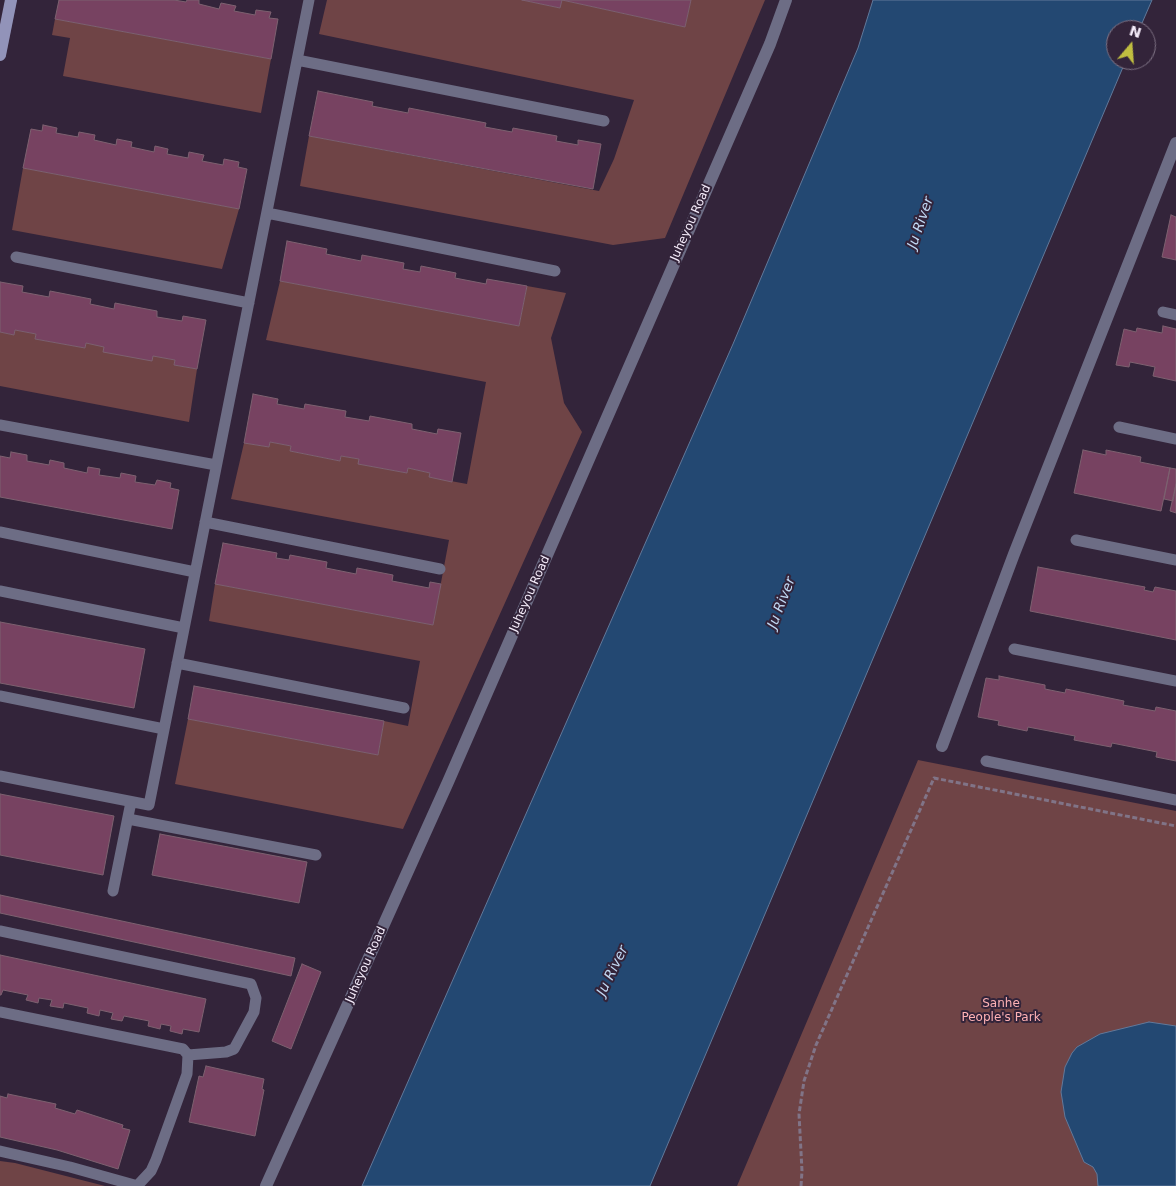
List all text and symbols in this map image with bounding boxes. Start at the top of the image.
north arrow [1106,20,1156,70]
text: N [1127,22,1143,41]
street label: Juheyou Road [668,183,714,263]
water label: Ju River [904,195,938,251]
street label: Juheyou Road [507,554,553,634]
water label: Ju River [765,575,799,631]
street label: Juheyou Road [343,925,389,1005]
water label: Ju River [594,943,632,999]
park label: Sanhe People's Park [961,997,1041,1025]

